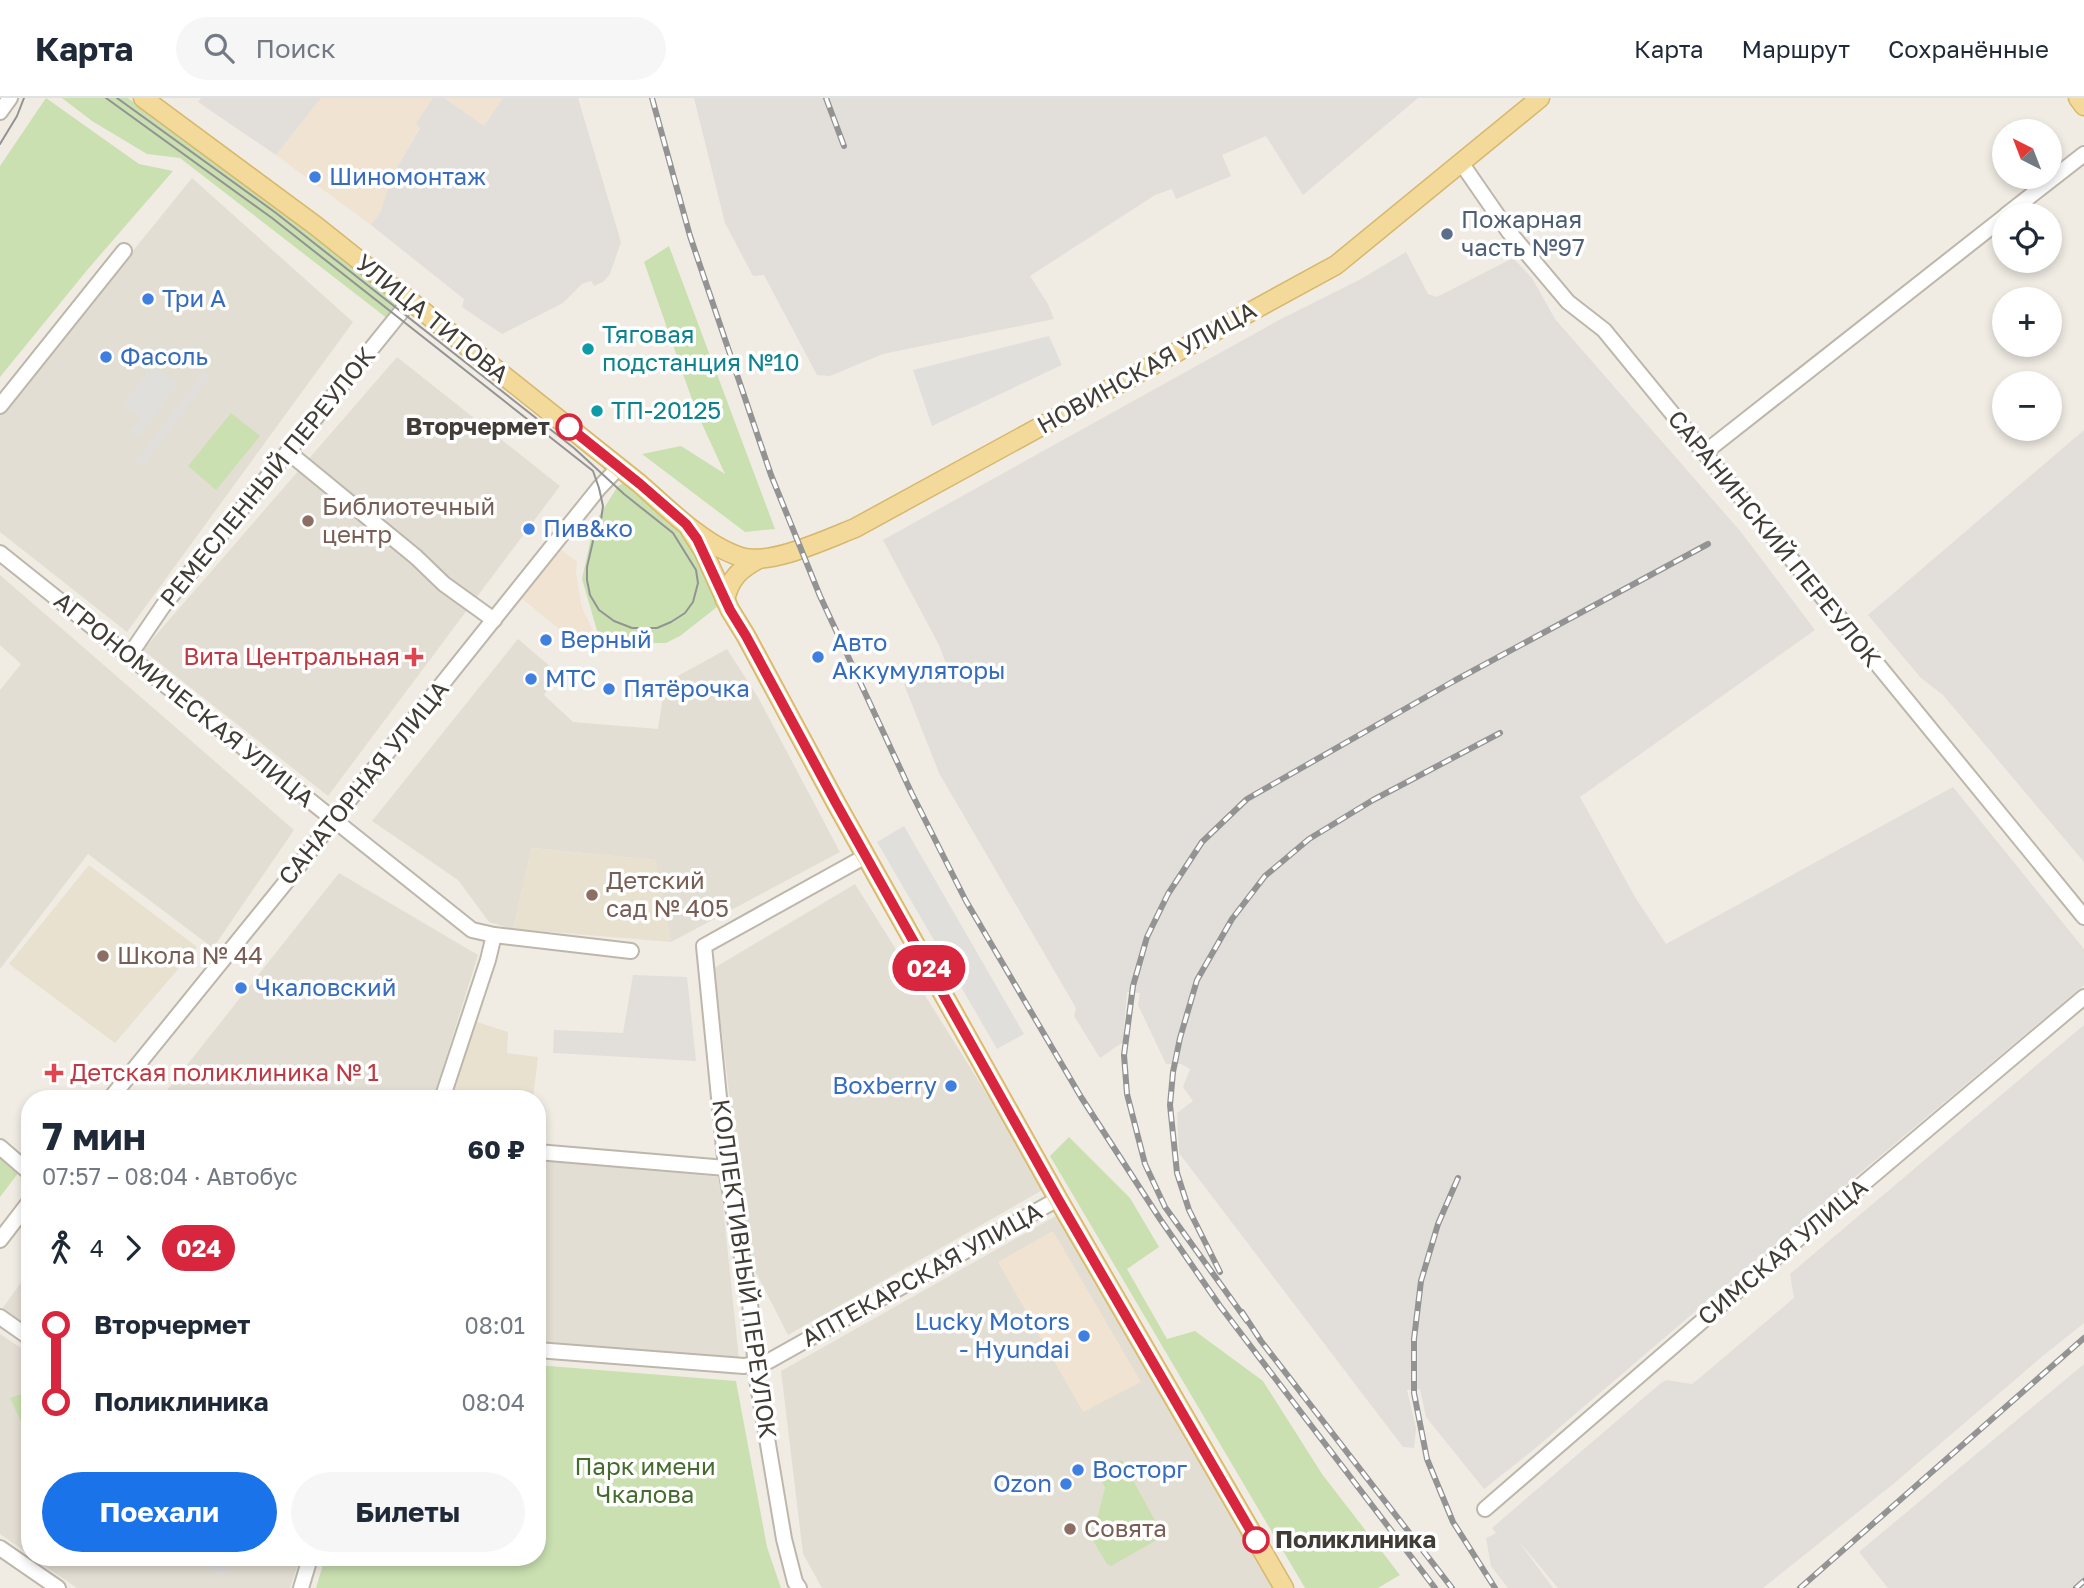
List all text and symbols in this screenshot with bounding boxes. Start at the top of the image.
search box [176,17,666,80]
text: Карта [35,29,134,68]
icon: search [200,29,238,67]
text: Поиск [256,33,336,64]
text: Карта [1634,34,1704,63]
text: Маршрут [1742,34,1850,63]
text: Сохранённые [1888,34,2049,63]
north arrow [1992,119,2062,189]
map controls [1992,119,2062,441]
place label: Шиномонтаж [329,161,486,190]
marker: Шиномонтаж [307,169,323,185]
button: locate [1992,203,2062,273]
place label: Пожарная часть №97 [1461,204,1585,261]
marker: Пожарная часть №97 [1439,226,1455,242]
street label: УЛИЦА ТИТОВА [351,247,515,388]
place label: Три А [162,283,226,312]
button: + [1992,287,2062,357]
marker: Три А [140,291,156,307]
street label: НОВИНСКАЯ УЛИЦА [1032,294,1261,439]
place label: Тяговая подстанция №10 [602,319,800,376]
street label: РЕМЕСЛЕННЫЙ ПЕРЕУЛОК [153,340,381,612]
place label: Фасоль [120,341,208,370]
marker: Тяговая подстанция №10 [580,341,596,357]
marker: Фасоль [98,349,114,365]
button: − [1992,371,2062,441]
place label: ТП-20125 [611,395,721,424]
marker: ТП-20125 [589,403,605,419]
street label: САРАНИНСКИЙ ПЕРЕУЛОК [1663,404,1888,672]
place label: Вторчермет [405,411,550,440]
marker: Вторчермет [556,414,582,440]
place label: Библиотечный центр [322,491,495,548]
marker: Библиотечный центр [300,513,316,529]
place label: Пив&ко [543,513,633,542]
marker: Пив&ко [521,521,537,537]
street label: АГРОНОМИЧЕСКАЯ УЛИЦА [49,585,321,813]
place label: Верный [560,624,652,653]
place label: Авто Аккумуляторы [832,627,1006,684]
marker: Верный [538,632,554,648]
place label: Вита Центральная [183,641,400,670]
marker: Вита Центральная [406,649,422,665]
marker: Авто Аккумуляторы [810,649,826,665]
place label: МТС [545,663,596,692]
marker: МТС [523,671,539,687]
place label: Пятёрочка [623,673,750,702]
street label: САНАТОРНАЯ УЛИЦА [272,674,454,890]
marker: Пятёрочка [601,681,617,697]
place label: Детский сад № 405 [606,865,729,922]
marker: Детский сад № 405 [584,887,600,903]
place label: Школа № 44 [117,940,263,969]
line badge: 024 [889,945,969,991]
marker: Школа № 44 [95,948,111,964]
text: 024 [906,953,952,982]
place label: Чкаловский [255,972,396,1001]
marker: Чкаловский [233,980,249,996]
place label: Детская поликлиника № 1 [70,1057,379,1086]
marker: Детская поликлиника № 1 [44,1063,64,1083]
place label: Boxberry [832,1070,937,1099]
marker: Boxberry [943,1078,959,1094]
street label: КОЛЛЕКТИВНЫЙ ПЕРЕУЛОК [707,1097,784,1441]
text: 7 мин [42,1113,146,1158]
text: 60 ₽ [468,1134,525,1165]
text: 07:57 – 08:04 · Автобус [42,1162,298,1190]
street label: СИМСКАЯ УЛИЦА [1691,1171,1873,1330]
street label: АПТЕКАРСКАЯ УЛИЦА [796,1196,1046,1352]
icon: walk [42,1229,80,1267]
icon: forward [114,1229,152,1267]
text: 024 [176,1233,221,1262]
text: 4 [90,1234,104,1262]
place label: Lucky Motors - Hyundai [915,1306,1070,1363]
text: Вторчермет [94,1309,251,1340]
text: 08:01 [464,1311,525,1339]
marker: Lucky Motors - Hyundai [1076,1328,1092,1344]
text: Поликлиника [94,1386,269,1417]
text: 08:04 [462,1388,525,1416]
park label: Парк имени Чкалова [574,1451,716,1508]
place label: Восторг [1092,1454,1187,1483]
marker: Восторг [1070,1462,1086,1478]
place label: Ozon [993,1468,1052,1497]
button: Поехали [42,1472,277,1552]
button: Билеты [291,1472,525,1552]
marker: Ozon [1058,1476,1074,1492]
place label: Совята [1084,1513,1167,1542]
marker: Совята [1062,1521,1078,1537]
place label: Поликлиника [1275,1524,1436,1553]
marker: Поликлиника [1243,1527,1269,1553]

